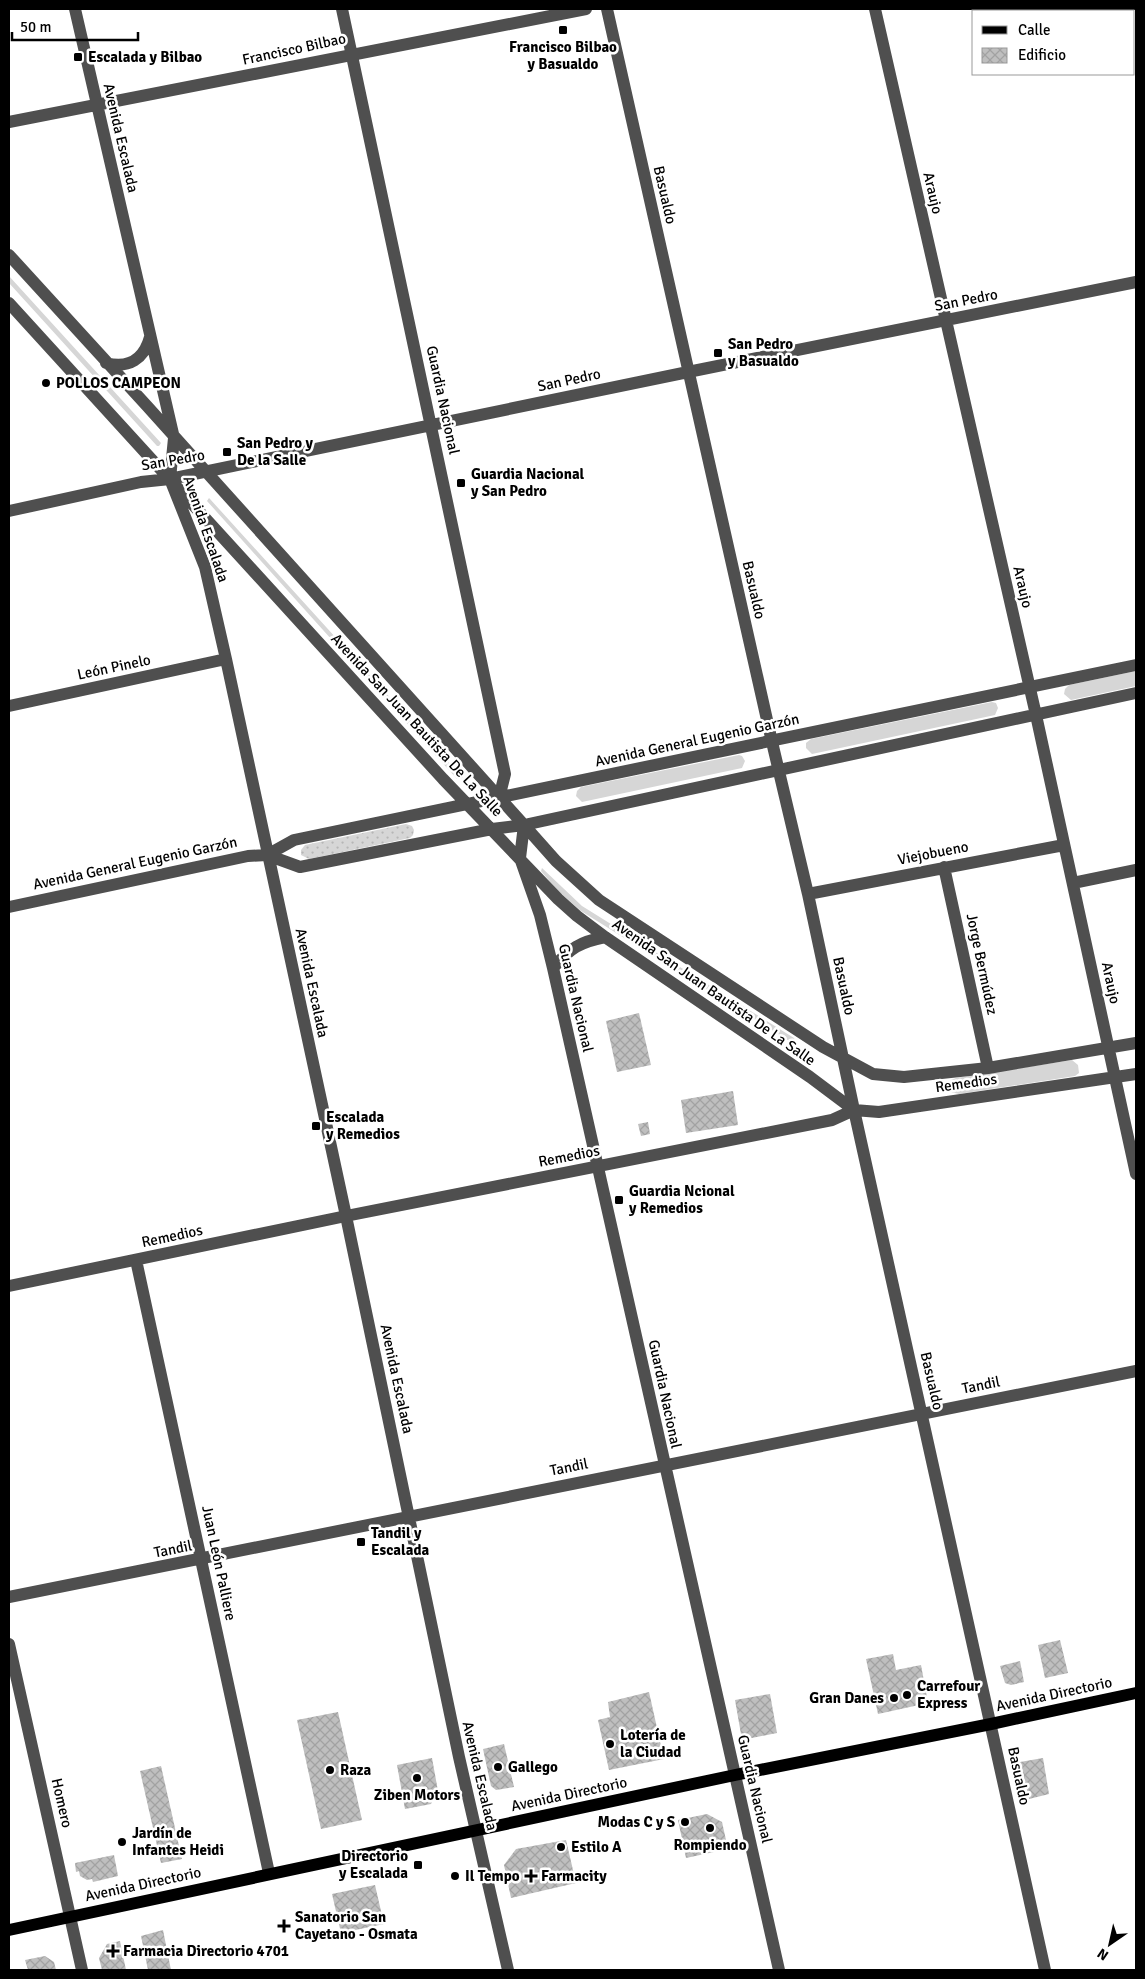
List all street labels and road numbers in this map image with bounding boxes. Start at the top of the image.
street label: Francisco Bilbao [241,29,348,69]
street label: Avenida Escalada [100,82,142,194]
street label: Basualdo [650,164,680,226]
street label: Araujo [919,170,947,216]
street label: San Pedro [933,285,999,315]
street label: Guardia Nacional [423,344,463,456]
street label: San Pedro [536,365,602,395]
street label: San Pedro [140,446,206,474]
street label: Avenida Escalada [179,473,233,585]
street label: Basualdo [739,559,769,621]
street label: Araujo [1009,564,1037,610]
street label: Avenida San Juan Bautista De La Salle [327,630,507,820]
street label: León Pinelo [76,650,153,684]
street label: Avenida General Eugenio Garzón [593,710,801,770]
street label: Avenida General Eugenio Garzón [31,833,239,893]
street label: Viejobueno [896,837,970,869]
street label: Jorge Bermúdez [962,912,1002,1017]
street label: Avenida San Juan Bautista De La Salle [609,915,819,1069]
street label: Avenida Escalada [292,927,332,1039]
street label: Guardia Nacional [555,942,597,1054]
street label: Basualdo [829,955,859,1017]
street label: Araujo [1098,960,1124,1006]
street label: Remedios [934,1070,998,1096]
street label: Remedios [537,1141,602,1171]
street label: Remedios [140,1221,205,1251]
street label: Avenida Escalada [377,1323,417,1435]
street label: Guardia Nacional [645,1338,685,1450]
street label: Basualdo [917,1350,947,1412]
street label: Tandil [960,1372,1002,1398]
street label: Tandil [548,1454,590,1480]
street label: Juan León Palliere [198,1504,240,1622]
street label: Tandil [152,1536,194,1562]
street label: Avenida Directorio [994,1673,1114,1715]
street label: Avenida Escalada [459,1720,501,1832]
street label: Guardia Nacional [734,1733,776,1845]
street label: Basualdo [1004,1745,1034,1807]
street label: Avenida Directorio [509,1773,629,1815]
street label: Homero [48,1776,76,1830]
street label: Avenida Directorio [83,1863,203,1905]

